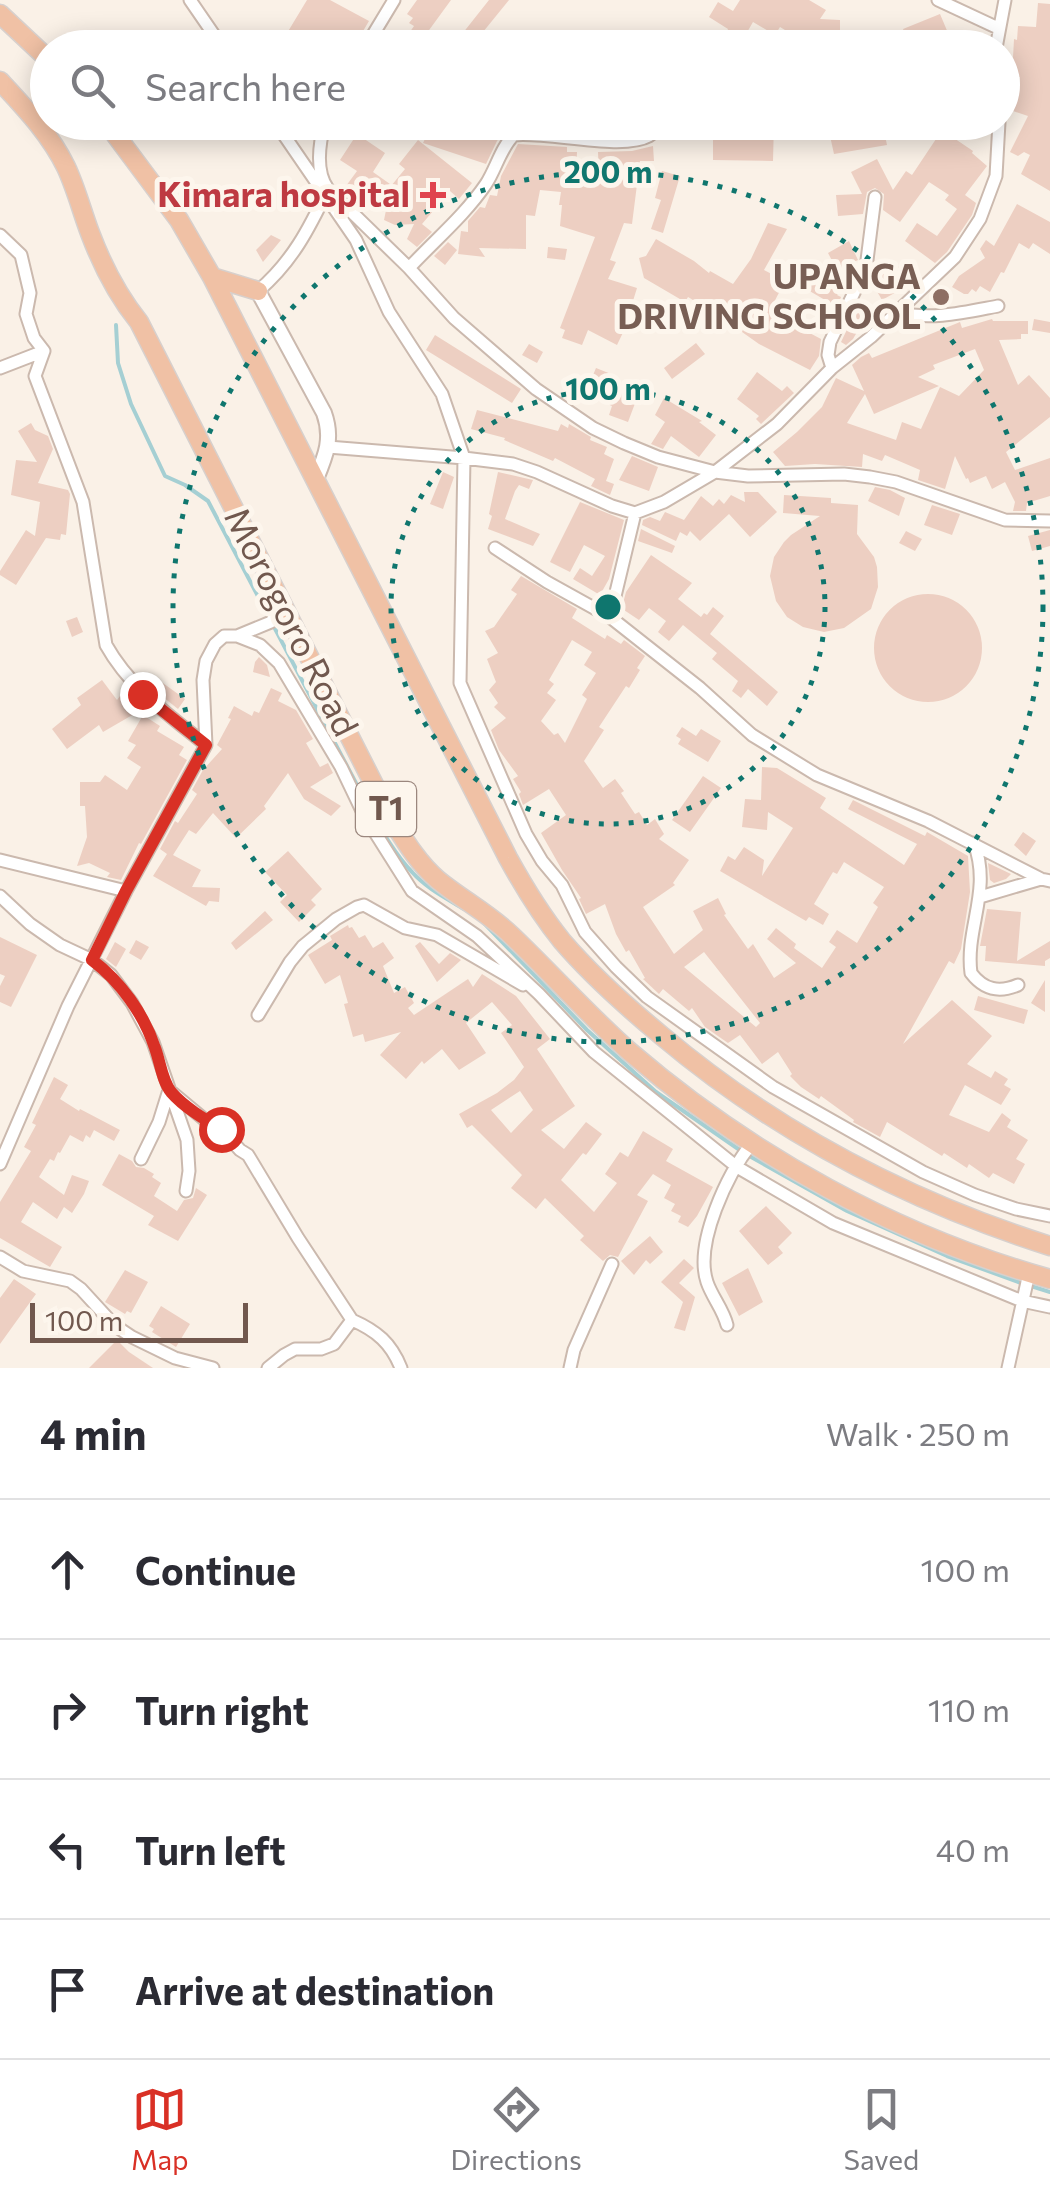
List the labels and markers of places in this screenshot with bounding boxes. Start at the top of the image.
place label: Kimara hospital [157,171,410,214]
marker: Kimara hospital [420,182,446,208]
place label: UPANGA DRIVING SCHOOL [617,253,921,336]
marker: UPANGA DRIVING SCHOOL [930,286,952,308]
centre of rings [590,589,626,625]

